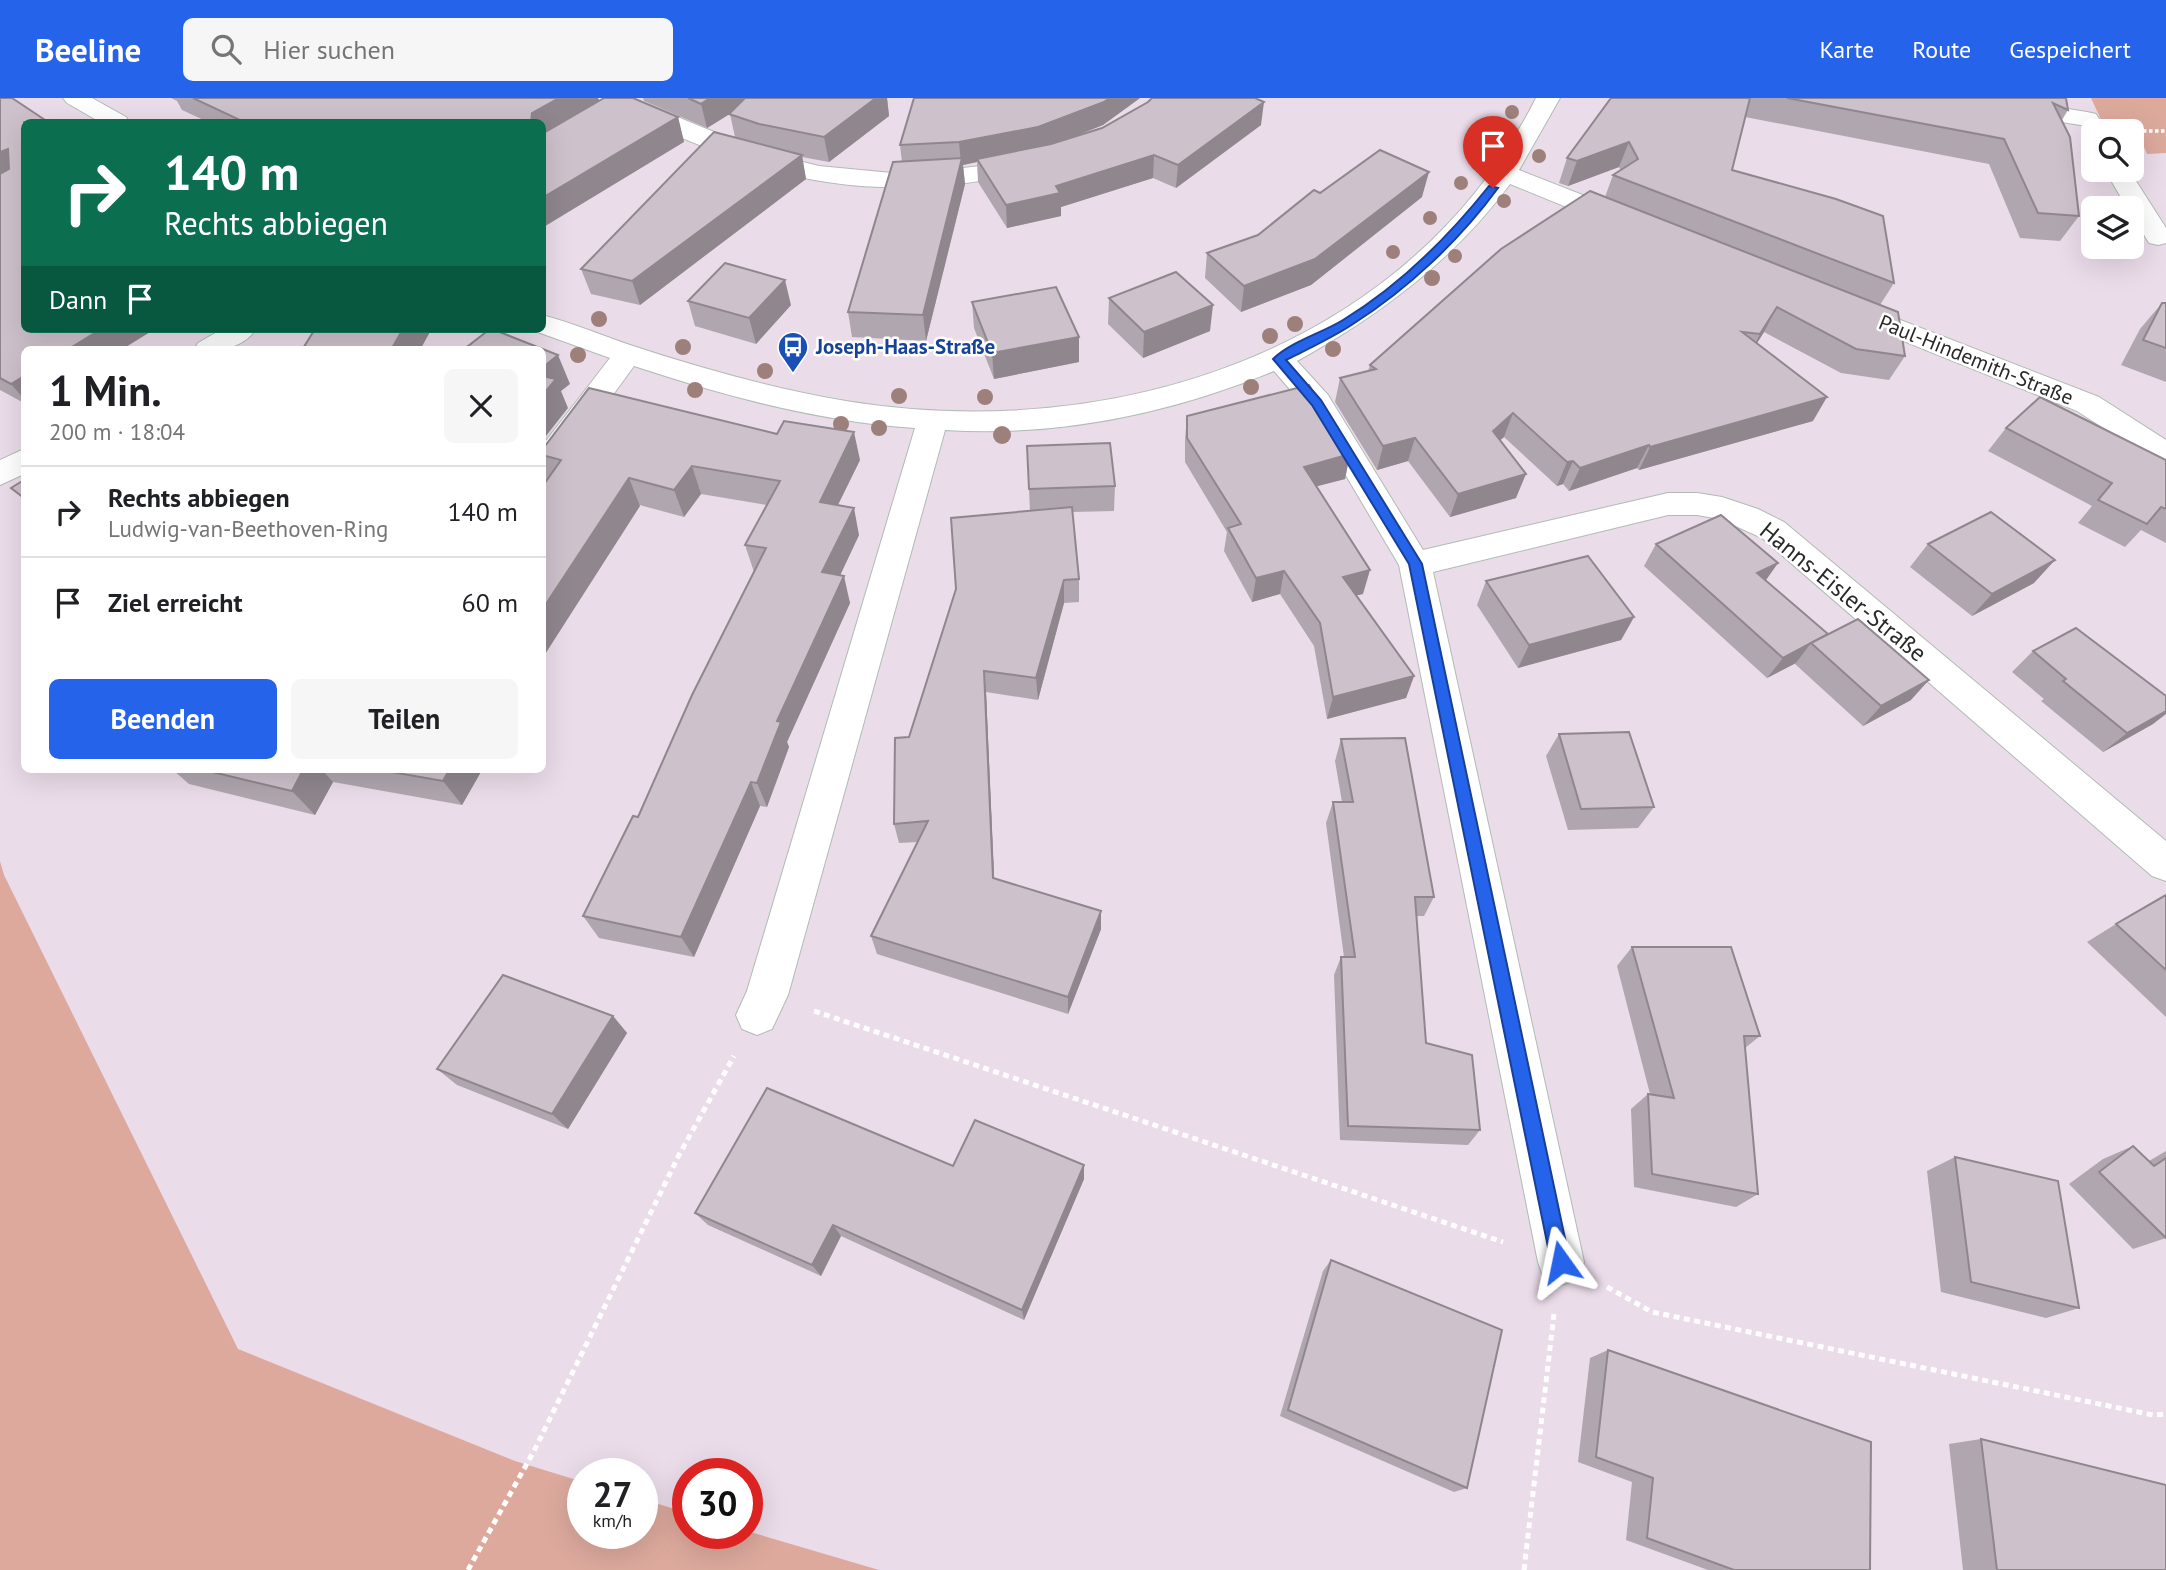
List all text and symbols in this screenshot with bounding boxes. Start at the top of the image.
search box [183,18,673,81]
text: Beeline [35,28,141,71]
icon: search [207,30,245,68]
text: Hier suchen [263,33,395,66]
text: Karte [1819,34,1874,65]
text: Route [1912,34,1971,65]
text: Gespeichert [2009,34,2131,65]
pin [1463,116,1523,188]
map controls [2081,119,2144,259]
button: search [2081,119,2144,182]
icon: arrive [1474,127,1512,165]
text: 140 m [164,140,299,204]
icon: right [49,147,140,238]
button: layers [2081,196,2144,259]
text: Rechts abbiegen [164,202,388,244]
icon: arrive [121,280,159,318]
text: Dann [49,283,107,316]
street label: Paul-Hindemith-Straße [1875,308,2077,411]
bus stop icon: Joseph-Haas-Straße [776,330,810,374]
place label: Joseph-Haas-Straße [815,333,995,360]
text: 1 Min. [49,363,162,418]
button: close [444,369,518,443]
text: 200 m · 18:04 [49,417,185,446]
text: Rechts abbiegen [108,481,290,514]
icon: right [49,493,87,531]
text: 140 m [447,495,518,528]
text: Ludwig-van-Beethoven-Ring [108,514,388,543]
street label: Hanns-Eisler-Straße [1754,515,1933,668]
icon: arrive [49,584,87,622]
text: Ziel erreicht [108,586,243,619]
text: 60 m [462,586,518,619]
button: Beenden [49,679,277,759]
button: Teilen [291,679,518,759]
position arrow [1524,1225,1598,1299]
speed limit sign: 30 [672,1458,763,1549]
text: 27 [593,1471,632,1517]
text: km/h [593,1509,632,1532]

